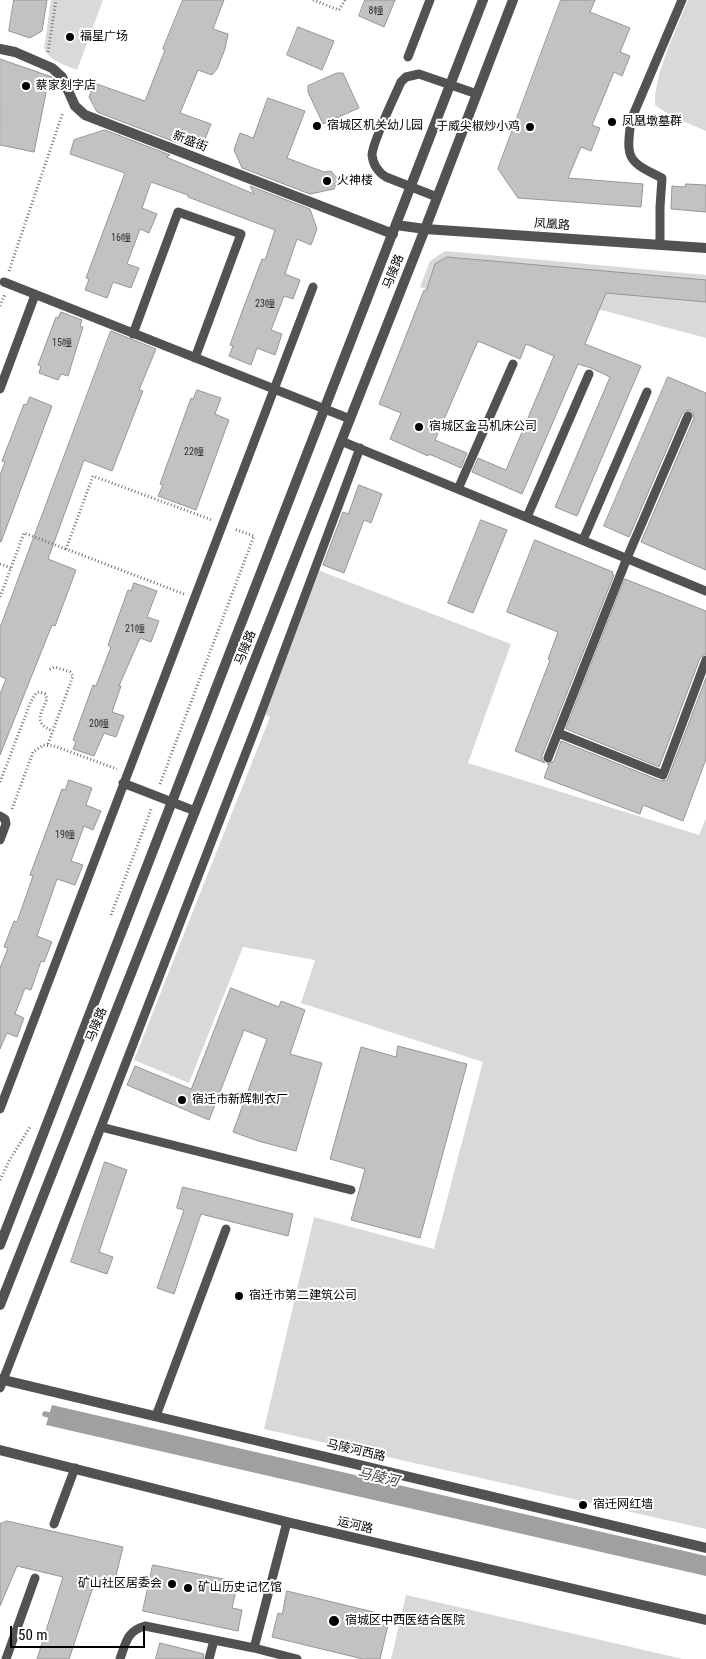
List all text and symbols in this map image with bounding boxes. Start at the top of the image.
house number: 8幢 [369,5,383,17]
place label: 福星广场 [80,30,128,44]
marker: 福星广场 [64,31,76,43]
place label: 蔡家刻字店 [36,79,96,93]
marker: 蔡家刻字店 [20,80,32,92]
place label: 凤凰墩墓群 [622,115,682,129]
marker: 凤凰墩墓群 [606,116,618,128]
place label: 宿城区机关幼儿园 [327,119,423,133]
marker: 宿城区机关幼儿园 [311,120,323,132]
place label: 于威尖椒炒小鸡 [436,120,520,134]
marker: 于威尖椒炒小鸡 [524,121,536,133]
street label: 新盛街 [171,129,209,155]
place label: 火神楼 [337,174,373,188]
marker: 火神楼 [321,175,333,187]
street label: 凤凰路 [534,217,570,233]
house number: 16幢 [111,232,131,244]
street label: 马陵路 [381,253,407,291]
house number: 23幢 [255,298,275,310]
house number: 15幢 [52,337,72,349]
place label: 宿城区金马机床公司 [429,420,537,434]
marker: 宿城区金马机床公司 [413,421,425,433]
house number: 22幢 [184,446,204,458]
house number: 21幢 [125,623,145,635]
street label: 马陵路 [233,629,259,667]
house number: 20幢 [89,718,109,730]
house number: 19幢 [55,829,75,841]
street label: 马陵路 [84,1006,110,1044]
place label: 宿迁市新辉制衣厂 [192,1093,288,1107]
marker: 宿迁市新辉制衣厂 [176,1094,188,1106]
place label: 宿迁市第二建筑公司 [249,1289,357,1303]
marker: 宿迁市第二建筑公司 [233,1290,245,1302]
street label: 马陵河西路 [325,1437,387,1465]
water label: 马陵河 [356,1465,400,1491]
place label: 宿迁网红墙 [593,1498,653,1512]
marker: 宿迁网红墙 [577,1499,589,1511]
street label: 运河路 [336,1515,374,1537]
place label: 矿山社区居委会 [78,1577,162,1591]
marker: 矿山社区居委会 [166,1578,178,1590]
place label: 矿山历史记忆馆 [198,1581,282,1595]
marker: 矿山历史记忆馆 [182,1582,194,1594]
marker: 宿城区中西医结合医院 [327,1614,341,1628]
place label: 宿城区中西医结合医院 [345,1614,465,1628]
scale bar [12,1616,148,1648]
text: 50 m [18,1626,48,1644]

